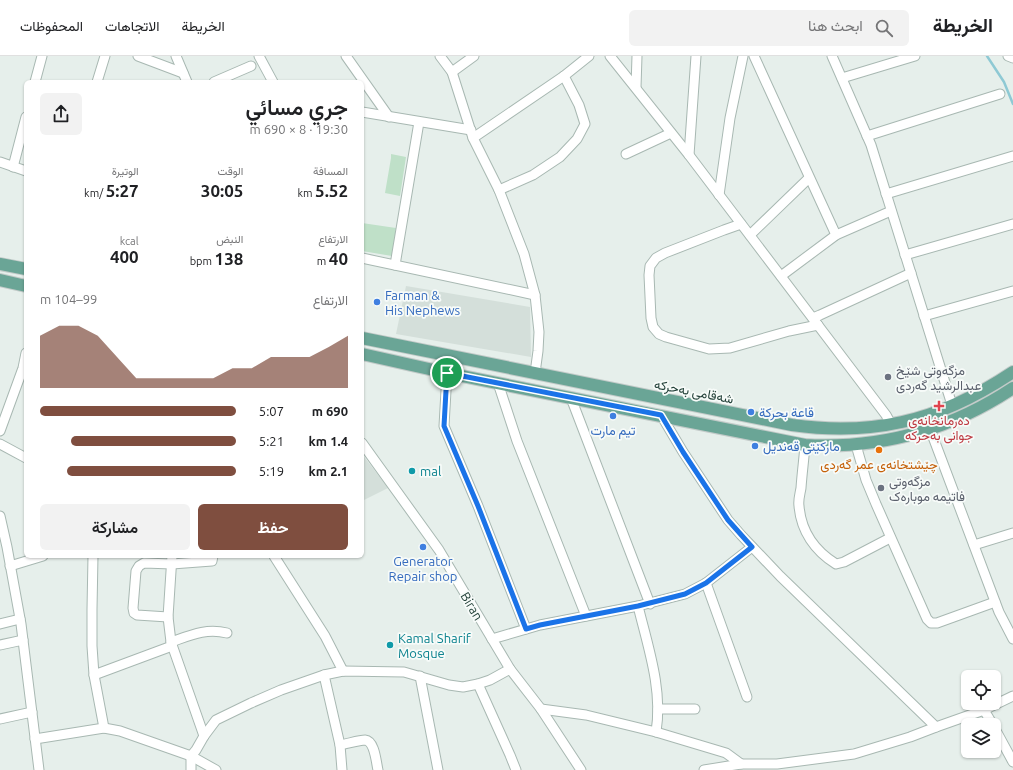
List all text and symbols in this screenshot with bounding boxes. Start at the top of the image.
search box [629,10,909,46]
text: الخريطة [933,14,993,36]
text: ابحث هنا [808,17,863,34]
icon: search [873,17,895,39]
text: المحفوظات [20,18,83,34]
text: الاتجاهات [105,18,159,34]
text: الخريطة [181,18,225,34]
button: share [40,93,82,135]
text: جري مسائي [246,94,348,119]
text: 19:30 · 8 × 690 m [249,122,348,136]
text: الوتيرة [112,165,139,177]
text: الوقت [217,165,243,177]
text: المسافة [313,165,348,177]
text: 5:27 [106,181,139,200]
text: 30:05 [201,181,243,200]
text: 5.52 [315,181,348,200]
text: /km [84,187,106,199]
text: km [297,187,315,199]
text: النبض [216,233,243,245]
text: الارتفاع [318,233,348,245]
text: kcal [120,235,139,247]
text: 400 [110,247,139,266]
text: 138 [215,249,243,268]
text: 40 [329,249,348,268]
text: bpm [190,255,215,267]
text: m [317,255,329,267]
place label: Farman & His Nephews [385,288,461,317]
text: 99–104 m [40,292,97,306]
text: الارتفاع [313,293,348,307]
marker: Farman & His Nephews [372,297,382,307]
pin [430,356,464,390]
icon: arrive [436,362,458,384]
place label: مزگەوتی شێخ عبدالرشید گەردی [896,363,981,394]
marker: مزگەوتی شێخ عبدالرشید گەردی [883,372,893,382]
street label: شەقامی بەحرکە [653,376,735,408]
marker: دەرمانخانەی جوانی بەحرکە [934,401,944,411]
text: 5:07 [259,404,284,418]
text: 690 m [312,404,348,418]
place label: قاعة بحركة [759,405,814,421]
marker: قاعة بحركة [746,407,756,417]
marker: تيم مارت [608,411,618,421]
place label: دەرمانخانەی جوانی بەحرکە [905,413,973,444]
place label: تيم مارت [590,423,636,439]
text: 5:21 [259,434,284,448]
text: 1.4 km [309,434,348,448]
place label: مارکێتی قەندیل [763,439,840,455]
marker: مارکێتی قەندیل [750,441,760,451]
marker: چێشتخانەی عمر گەردی [874,445,884,455]
place label: چێشتخانەی عمر گەردی [820,457,938,474]
text: 5:19 [259,464,284,478]
text: 2.1 km [309,464,348,478]
place label: mal [420,464,442,478]
marker: mal [407,466,417,476]
place label: مزگەوتی فاتیمە موبارەک [889,474,965,505]
marker: مزگەوتی فاتیمە موبارەک [876,483,886,493]
button: مشاركة [40,504,190,550]
button: حفظ [198,504,348,550]
marker: Generator Repair shop [418,542,428,552]
place label: Generator Repair shop [389,554,457,583]
street label: Biran [458,589,486,623]
place label: Kamal Sharif Mosque [398,631,471,660]
marker: Kamal Sharif Mosque [385,640,395,650]
map controls [961,670,1001,758]
button: locate [961,670,1001,710]
button: layers [961,718,1001,758]

